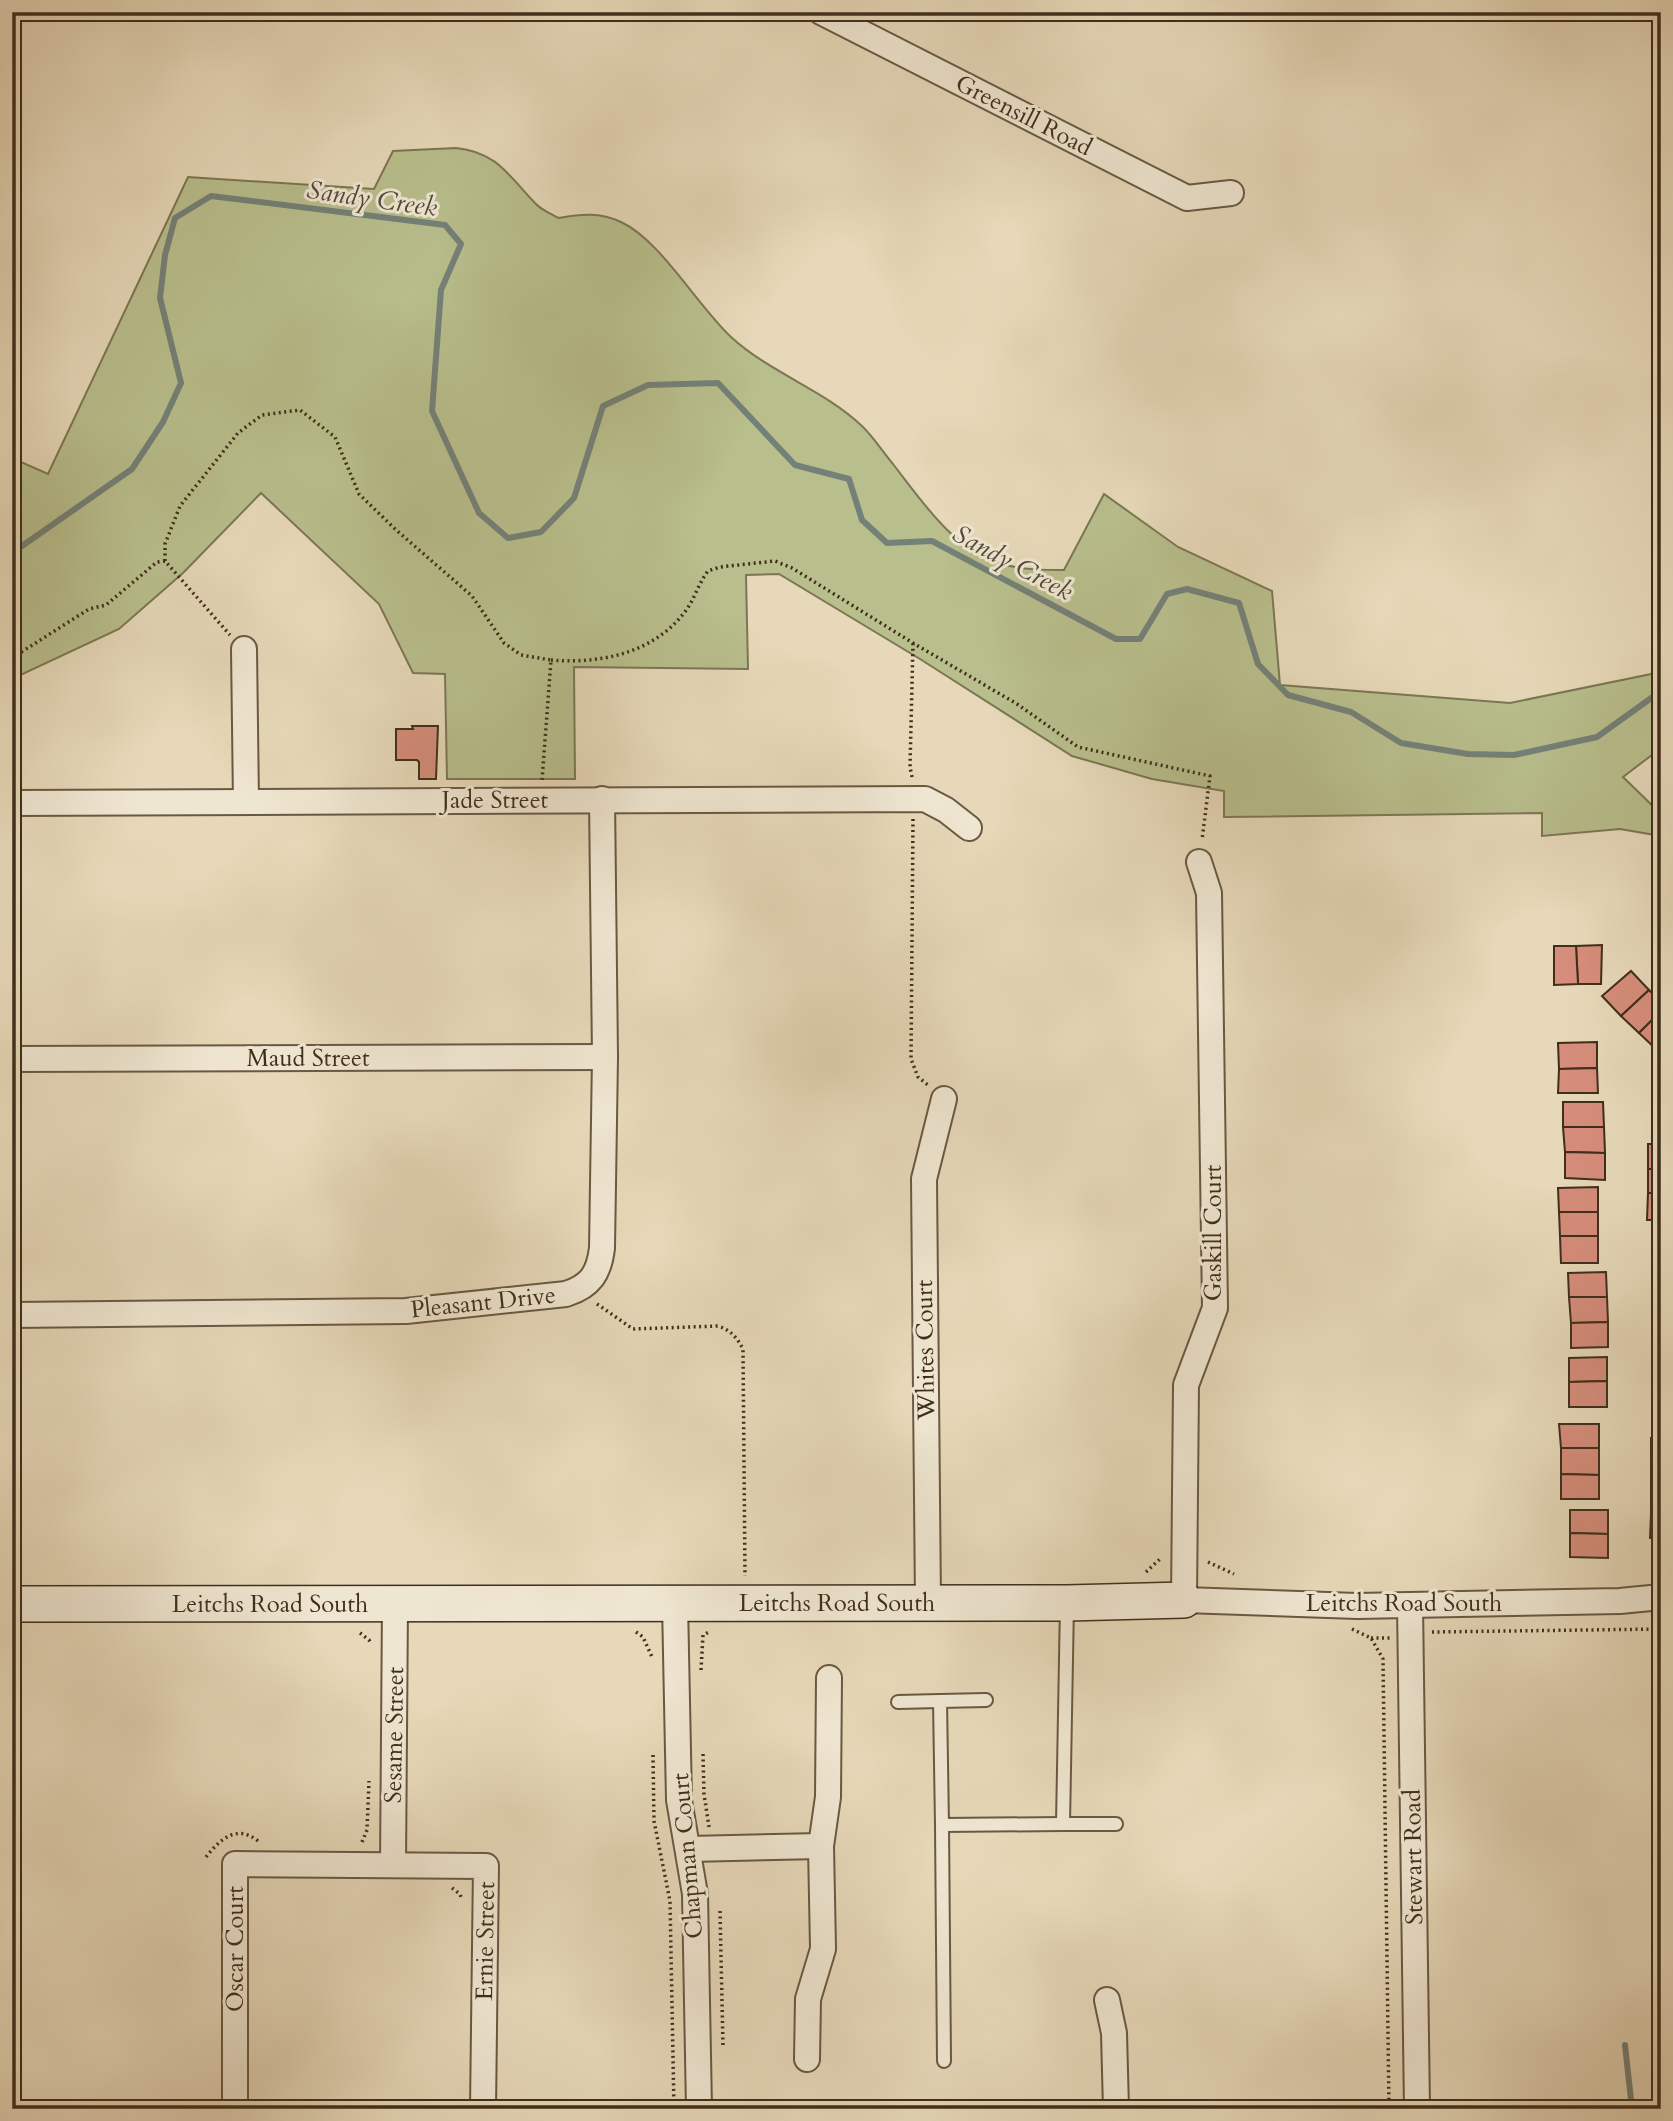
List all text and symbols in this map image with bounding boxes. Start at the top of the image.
street label: Greensill Road [950,67,1098,164]
water label: Sandy Creek [304,172,440,225]
water label: Sandy Creek [947,516,1079,609]
street label: Jade Street [439,784,549,817]
street label: Maud Street [246,1042,370,1075]
street label: Gaskill Court [1197,1164,1230,1301]
street label: Pleasant Drive [409,1278,557,1327]
street label: Whites Court [908,1279,943,1421]
street label: Leitchs Road South [739,1587,935,1620]
street label: Leitchs Road South [1306,1587,1502,1620]
street label: Leitchs Road South [172,1588,368,1621]
street label: Sesame Street [377,1666,412,1804]
street label: Chapman Court [664,1771,711,1940]
street label: Stewart Road [1396,1789,1431,1925]
street label: Ernie Street [468,1881,503,2001]
street label: Oscar Court [219,1886,252,2012]

